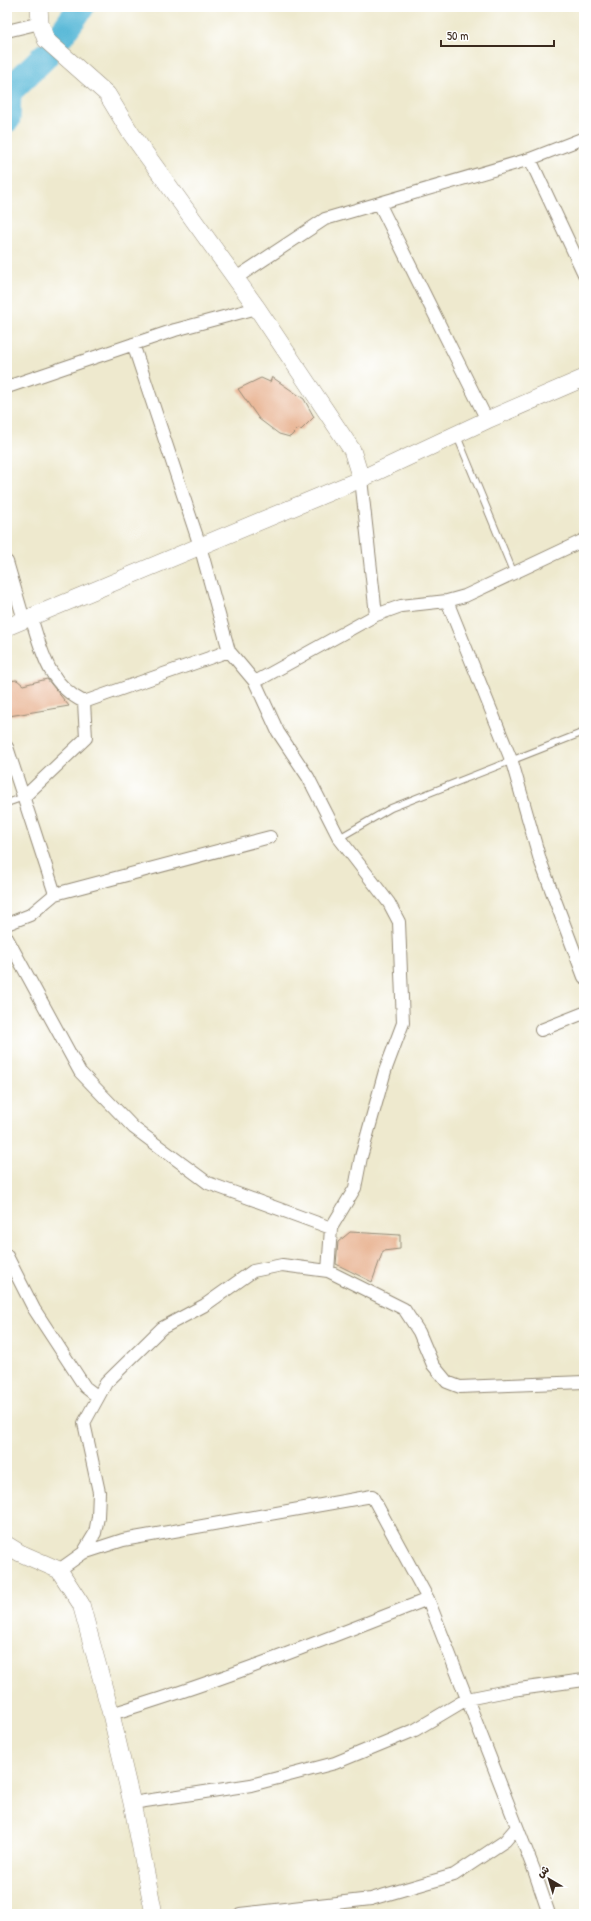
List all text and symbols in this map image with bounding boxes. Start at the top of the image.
scale bar [441,22,554,48]
text: 50 m [447,27,468,44]
north arrow [529,1859,569,1899]
text: ش [534,1862,552,1880]

